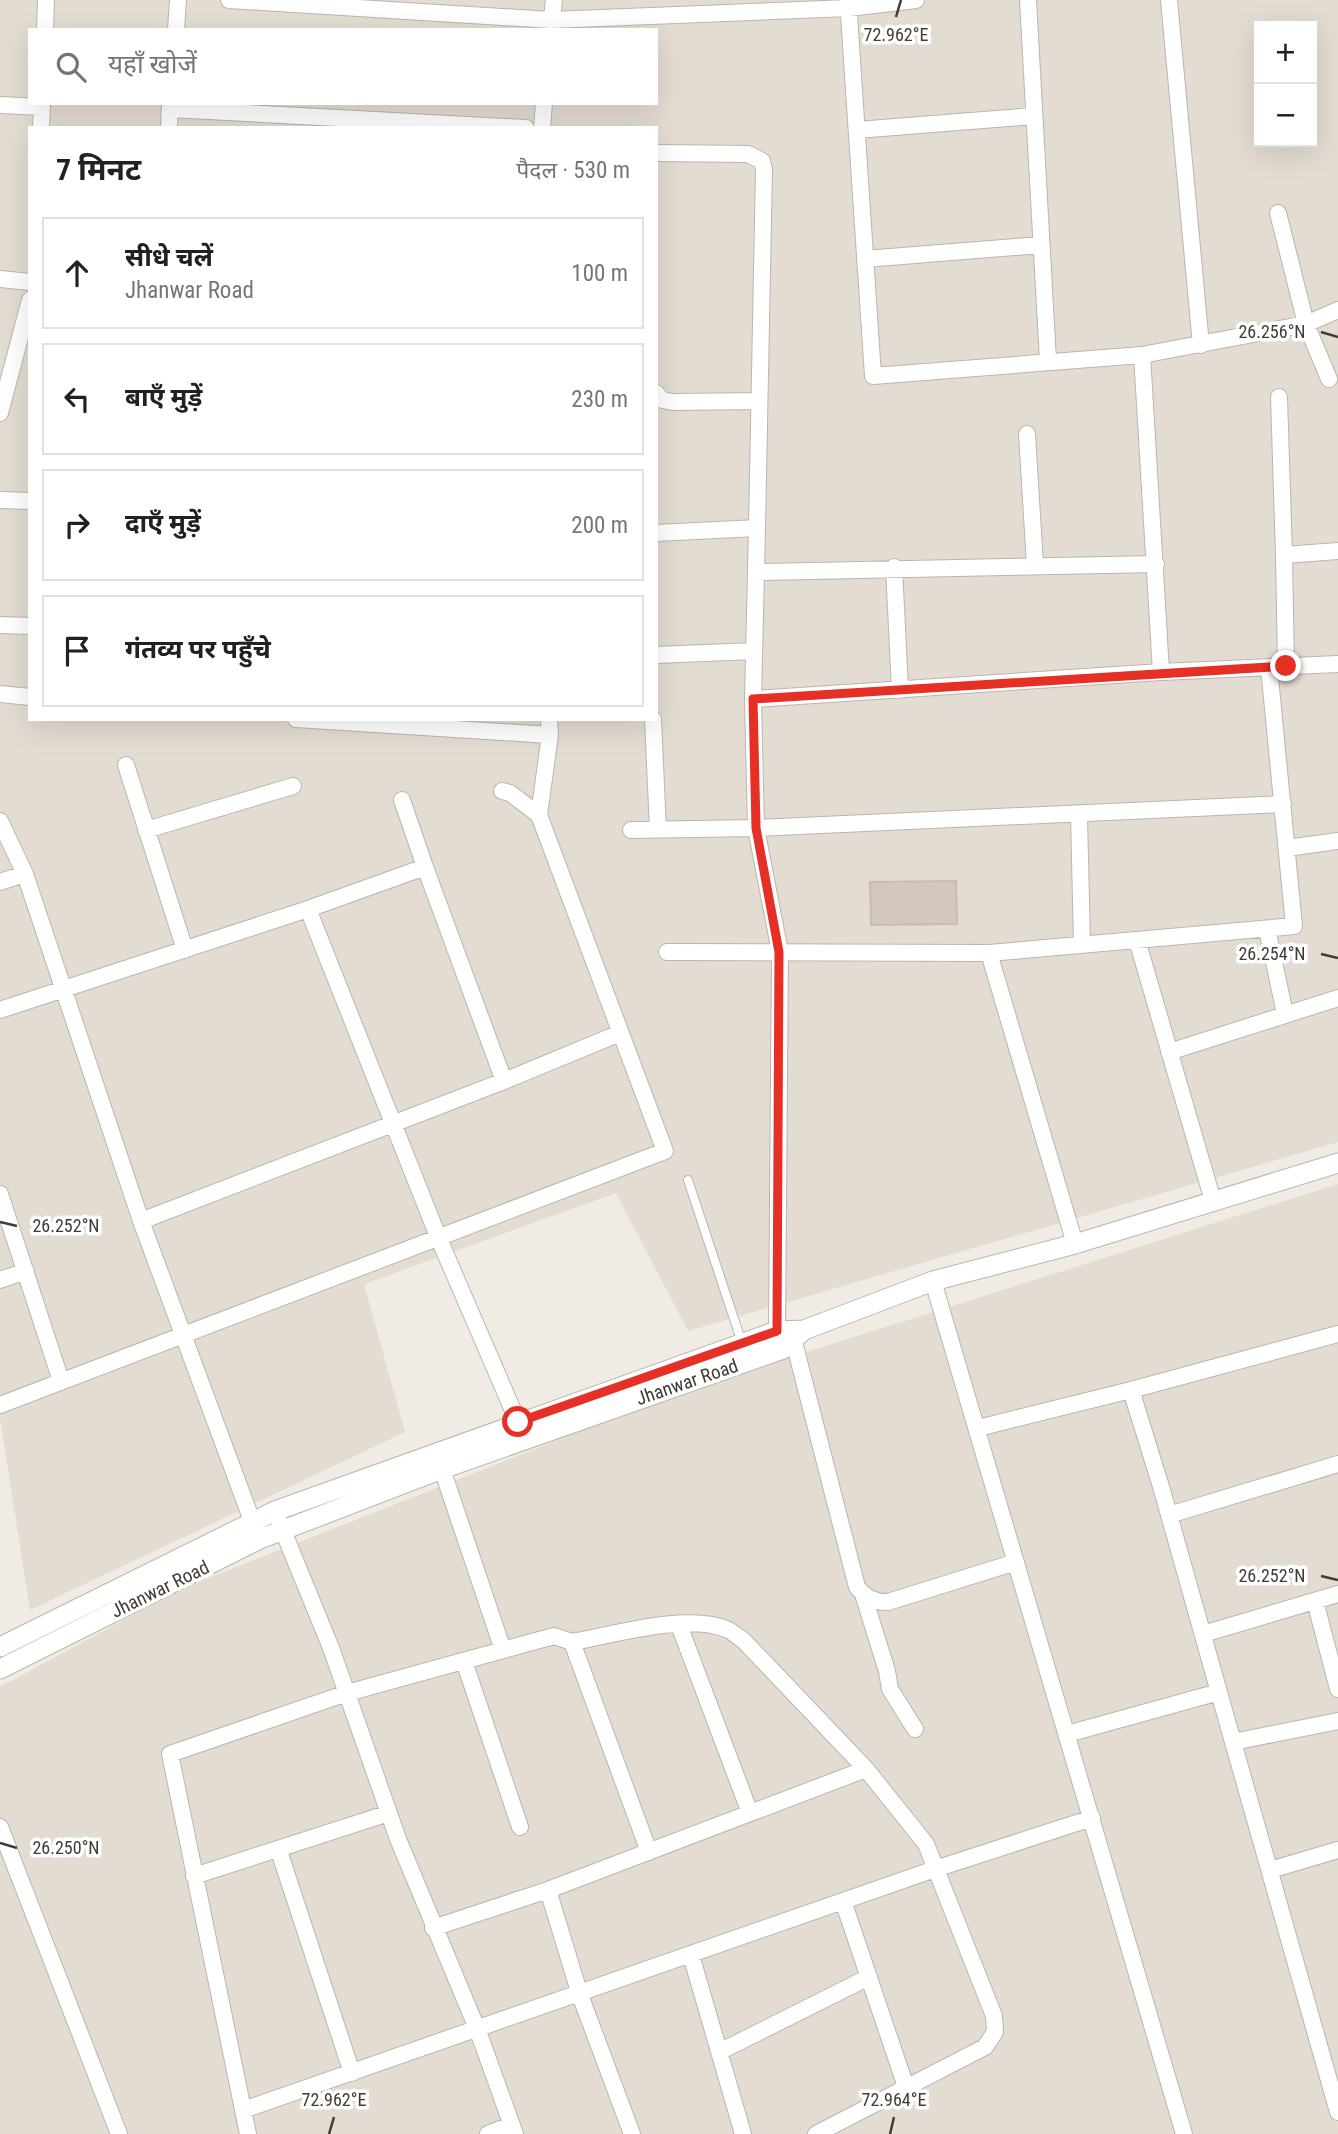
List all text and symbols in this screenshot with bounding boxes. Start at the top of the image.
map controls [1254,21,1317,147]
button: + [1254,21,1317,84]
text: 72.962°E [864,24,928,45]
search box [28,28,658,105]
icon: search [52,48,90,86]
text: यहाँ खोजें [108,49,197,79]
button: − [1254,84,1317,147]
text: 7 मिनट [56,152,141,187]
text: पैदल · 530 m [516,157,630,184]
text: सीधे चलें [125,242,213,272]
icon: ahead [58,254,96,292]
text: 100 m [571,260,628,287]
text: Jhanwar Road [125,277,254,304]
text: 26.256°N [1238,321,1306,342]
icon: left [58,380,96,418]
text: बाएँ मुड़ें [125,382,202,412]
text: 230 m [571,386,628,413]
icon: right [58,506,96,544]
text: दाएँ मुड़ें [125,508,201,538]
text: 200 m [571,512,628,539]
icon: arrive [58,632,96,670]
text: गंतव्य पर पहुँचे [125,634,271,664]
route end [1270,650,1301,681]
text: 26.254°N [1238,943,1306,964]
text: 26.252°N [32,1215,100,1236]
street label: Jhanwar Road [633,1354,741,1410]
route start [502,1406,533,1437]
street label: Jhanwar Road [107,1555,213,1623]
text: 26.252°N [1238,1565,1306,1586]
text: 26.250°N [32,1837,100,1858]
text: 72.962°E [302,2089,366,2110]
text: 72.964°E [862,2089,926,2110]

